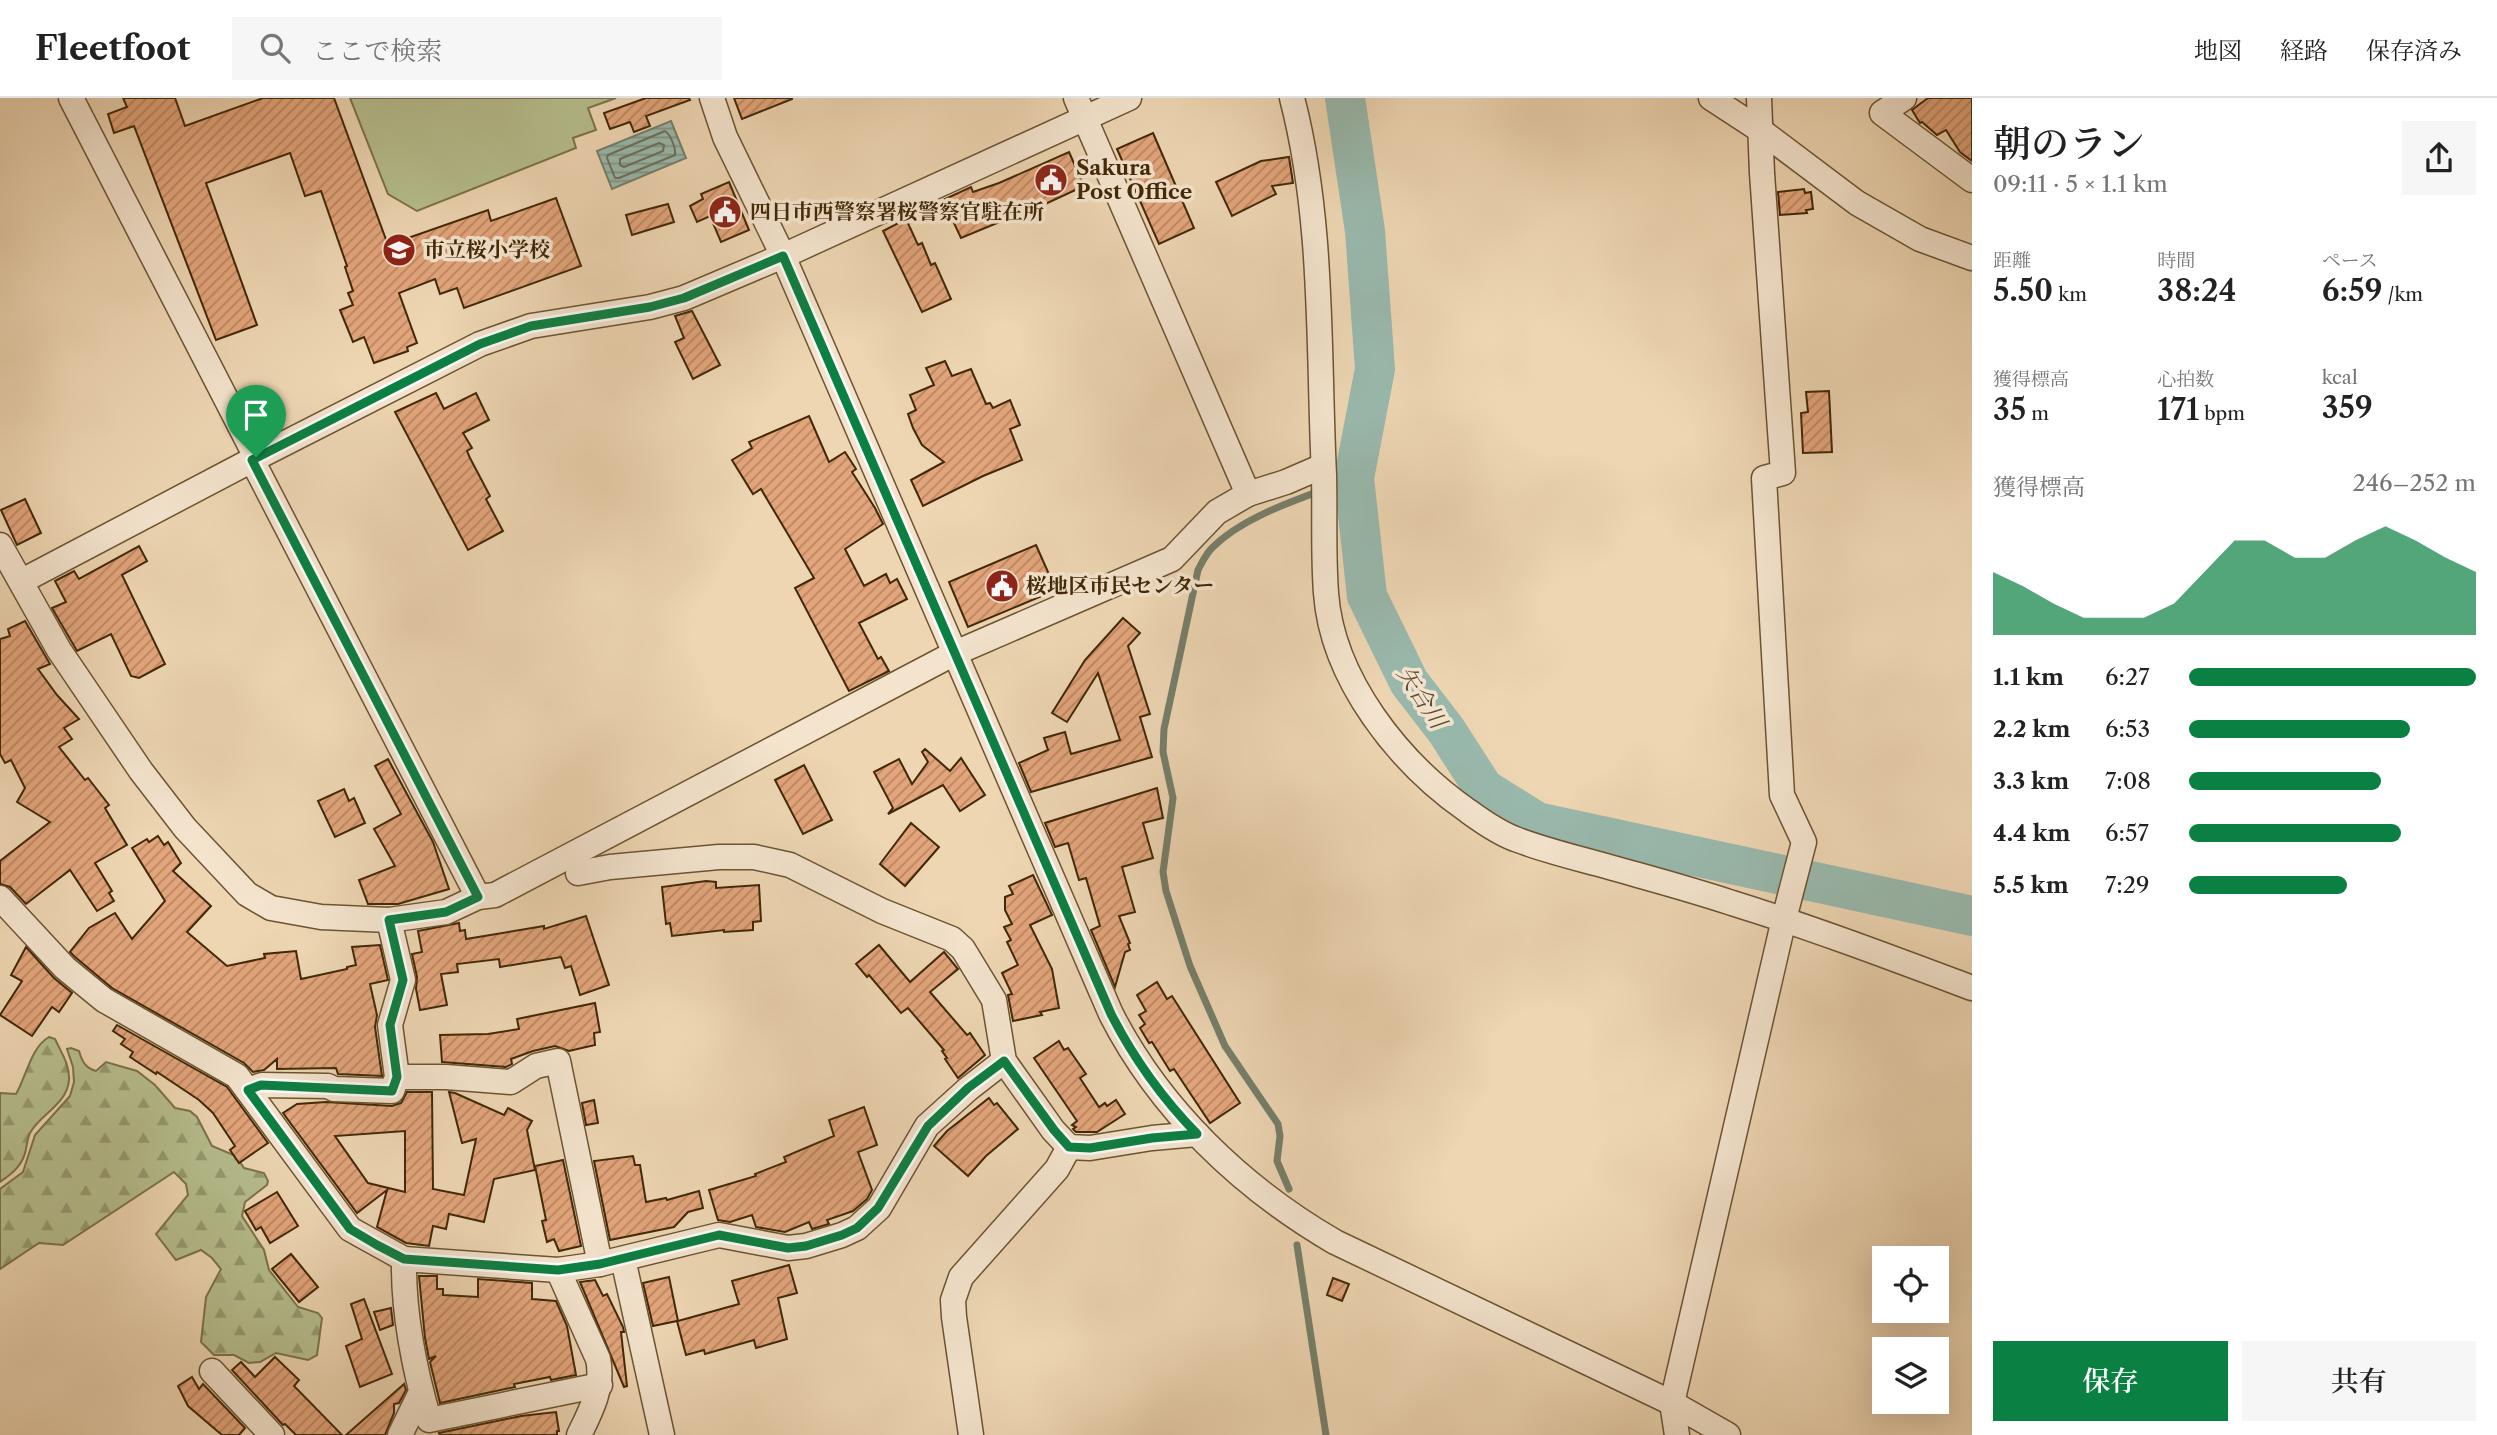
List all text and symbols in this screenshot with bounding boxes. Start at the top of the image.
search box [232,17,722,80]
text: Fleetfoot [35,28,190,69]
icon: search [256,29,294,67]
text: ここで検索 [312,35,442,67]
text: 地図 [2194,36,2242,65]
text: 経路 [2280,36,2328,65]
text: 保存済み [2366,36,2462,65]
text: 朝のラン [1993,120,2145,167]
button: share [2402,121,2476,195]
place label: Sakura Post Office [1076,155,1192,204]
public building icon: Sakura Post Office [1032,161,1070,199]
text: 09:11 · 5 × 1.1 km [1993,170,2168,198]
public building icon: 四日市西警察署桜警察官駐在所 [706,193,744,231]
place label: 四日市西警察署桜警察官駐在所 [750,199,1044,224]
school or university icon: 市立桜小学校 [380,231,418,269]
place label: 市立桜小学校 [424,237,550,262]
text: 距離 [1993,249,2031,272]
text: 時間 [2157,249,2195,272]
text: ペース [2322,249,2378,272]
text: 5.50 [1993,272,2053,309]
text: 38:24 [2157,272,2236,309]
text: 6:59 [2322,272,2382,309]
text: km [2053,283,2087,306]
text: /km [2382,283,2423,306]
text: kcal [2322,366,2358,389]
text: 獲得標高 [1993,368,2069,391]
text: 心拍数 [2157,368,2214,391]
pin [226,385,286,457]
text: 359 [2322,389,2373,426]
text: 35 [1993,391,2026,428]
text: 171 [2157,391,2199,428]
icon: arrive [237,396,275,434]
text: m [2026,402,2049,425]
text: bpm [2199,402,2245,425]
text: 246–252 m [2352,469,2476,497]
text: 獲得標高 [1993,473,2085,501]
public building icon: 桜地区市民センター [983,567,1021,605]
place label: 桜地区市民センター [1026,573,1214,598]
water label: 矢合川 [1391,660,1454,736]
text: 1.1 km [1993,663,2064,691]
text: 6:27 [2105,663,2149,691]
text: 2.2 km [1993,715,2070,743]
text: 6:53 [2105,715,2150,743]
text: 3.3 km [1993,767,2069,795]
text: 7:08 [2105,767,2151,795]
text: 4.4 km [1993,819,2070,847]
text: 6:57 [2105,819,2149,847]
text: 5.5 km [1993,871,2069,899]
text: 7:29 [2105,871,2149,899]
map controls [1872,1246,1949,1414]
button: locate [1872,1246,1949,1323]
button: layers [1872,1337,1949,1414]
button: 保存 [1993,1341,2228,1421]
button: 共有 [2242,1341,2476,1421]

